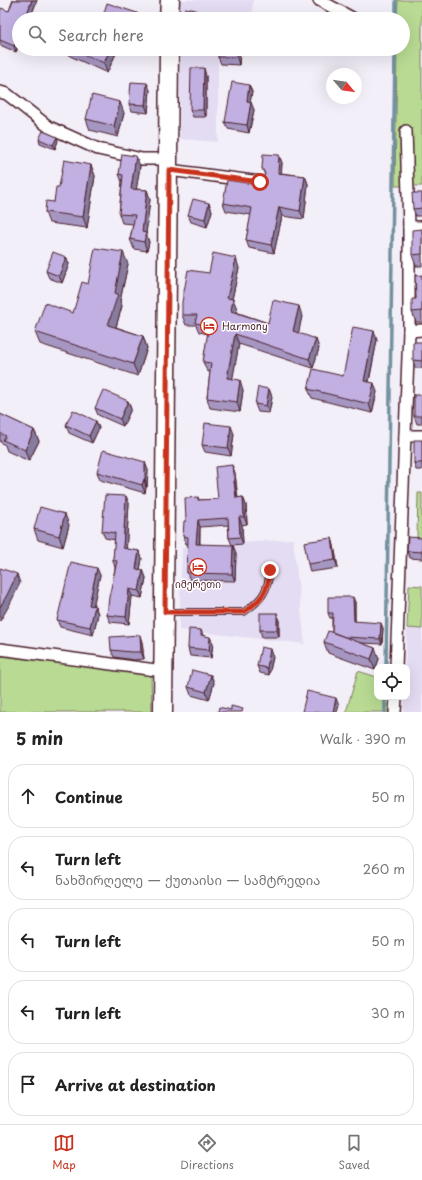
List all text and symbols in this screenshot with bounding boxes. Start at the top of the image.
search box [12,12,410,56]
icon: search [26,23,48,45]
text: Search here [58,23,144,46]
north arrow [326,68,362,104]
route start [251,173,269,191]
hotel icon: Harmony [199,316,219,336]
place label: Harmony [222,318,268,334]
hotel icon: იმერეთი [188,557,208,577]
route end [261,561,279,579]
place label: იმერეთი [175,576,221,591]
map controls [374,664,410,700]
button: locate [374,664,410,700]
text: 5 min [16,725,63,751]
text: Walk · 390 m [320,729,406,748]
icon: ahead [17,785,39,807]
text: Continue [55,785,123,808]
text: 50 m [371,787,405,806]
text: Turn left [55,847,121,870]
icon: left [17,857,39,879]
text: 260 m [363,859,405,878]
text: ნახშირღელე — ქუთაისი — სამტრედია [55,870,320,889]
icon: left [17,929,39,951]
text: Turn left [55,929,121,952]
text: 50 m [371,931,405,950]
icon: left [17,1001,39,1023]
text: Turn left [55,1001,121,1024]
text: 30 m [371,1003,405,1022]
icon: arrive [17,1073,39,1095]
text: Arrive at destination [55,1073,216,1096]
tab: Map [52,1132,76,1173]
tab: Directions [180,1132,234,1173]
tab: Saved [338,1132,370,1173]

